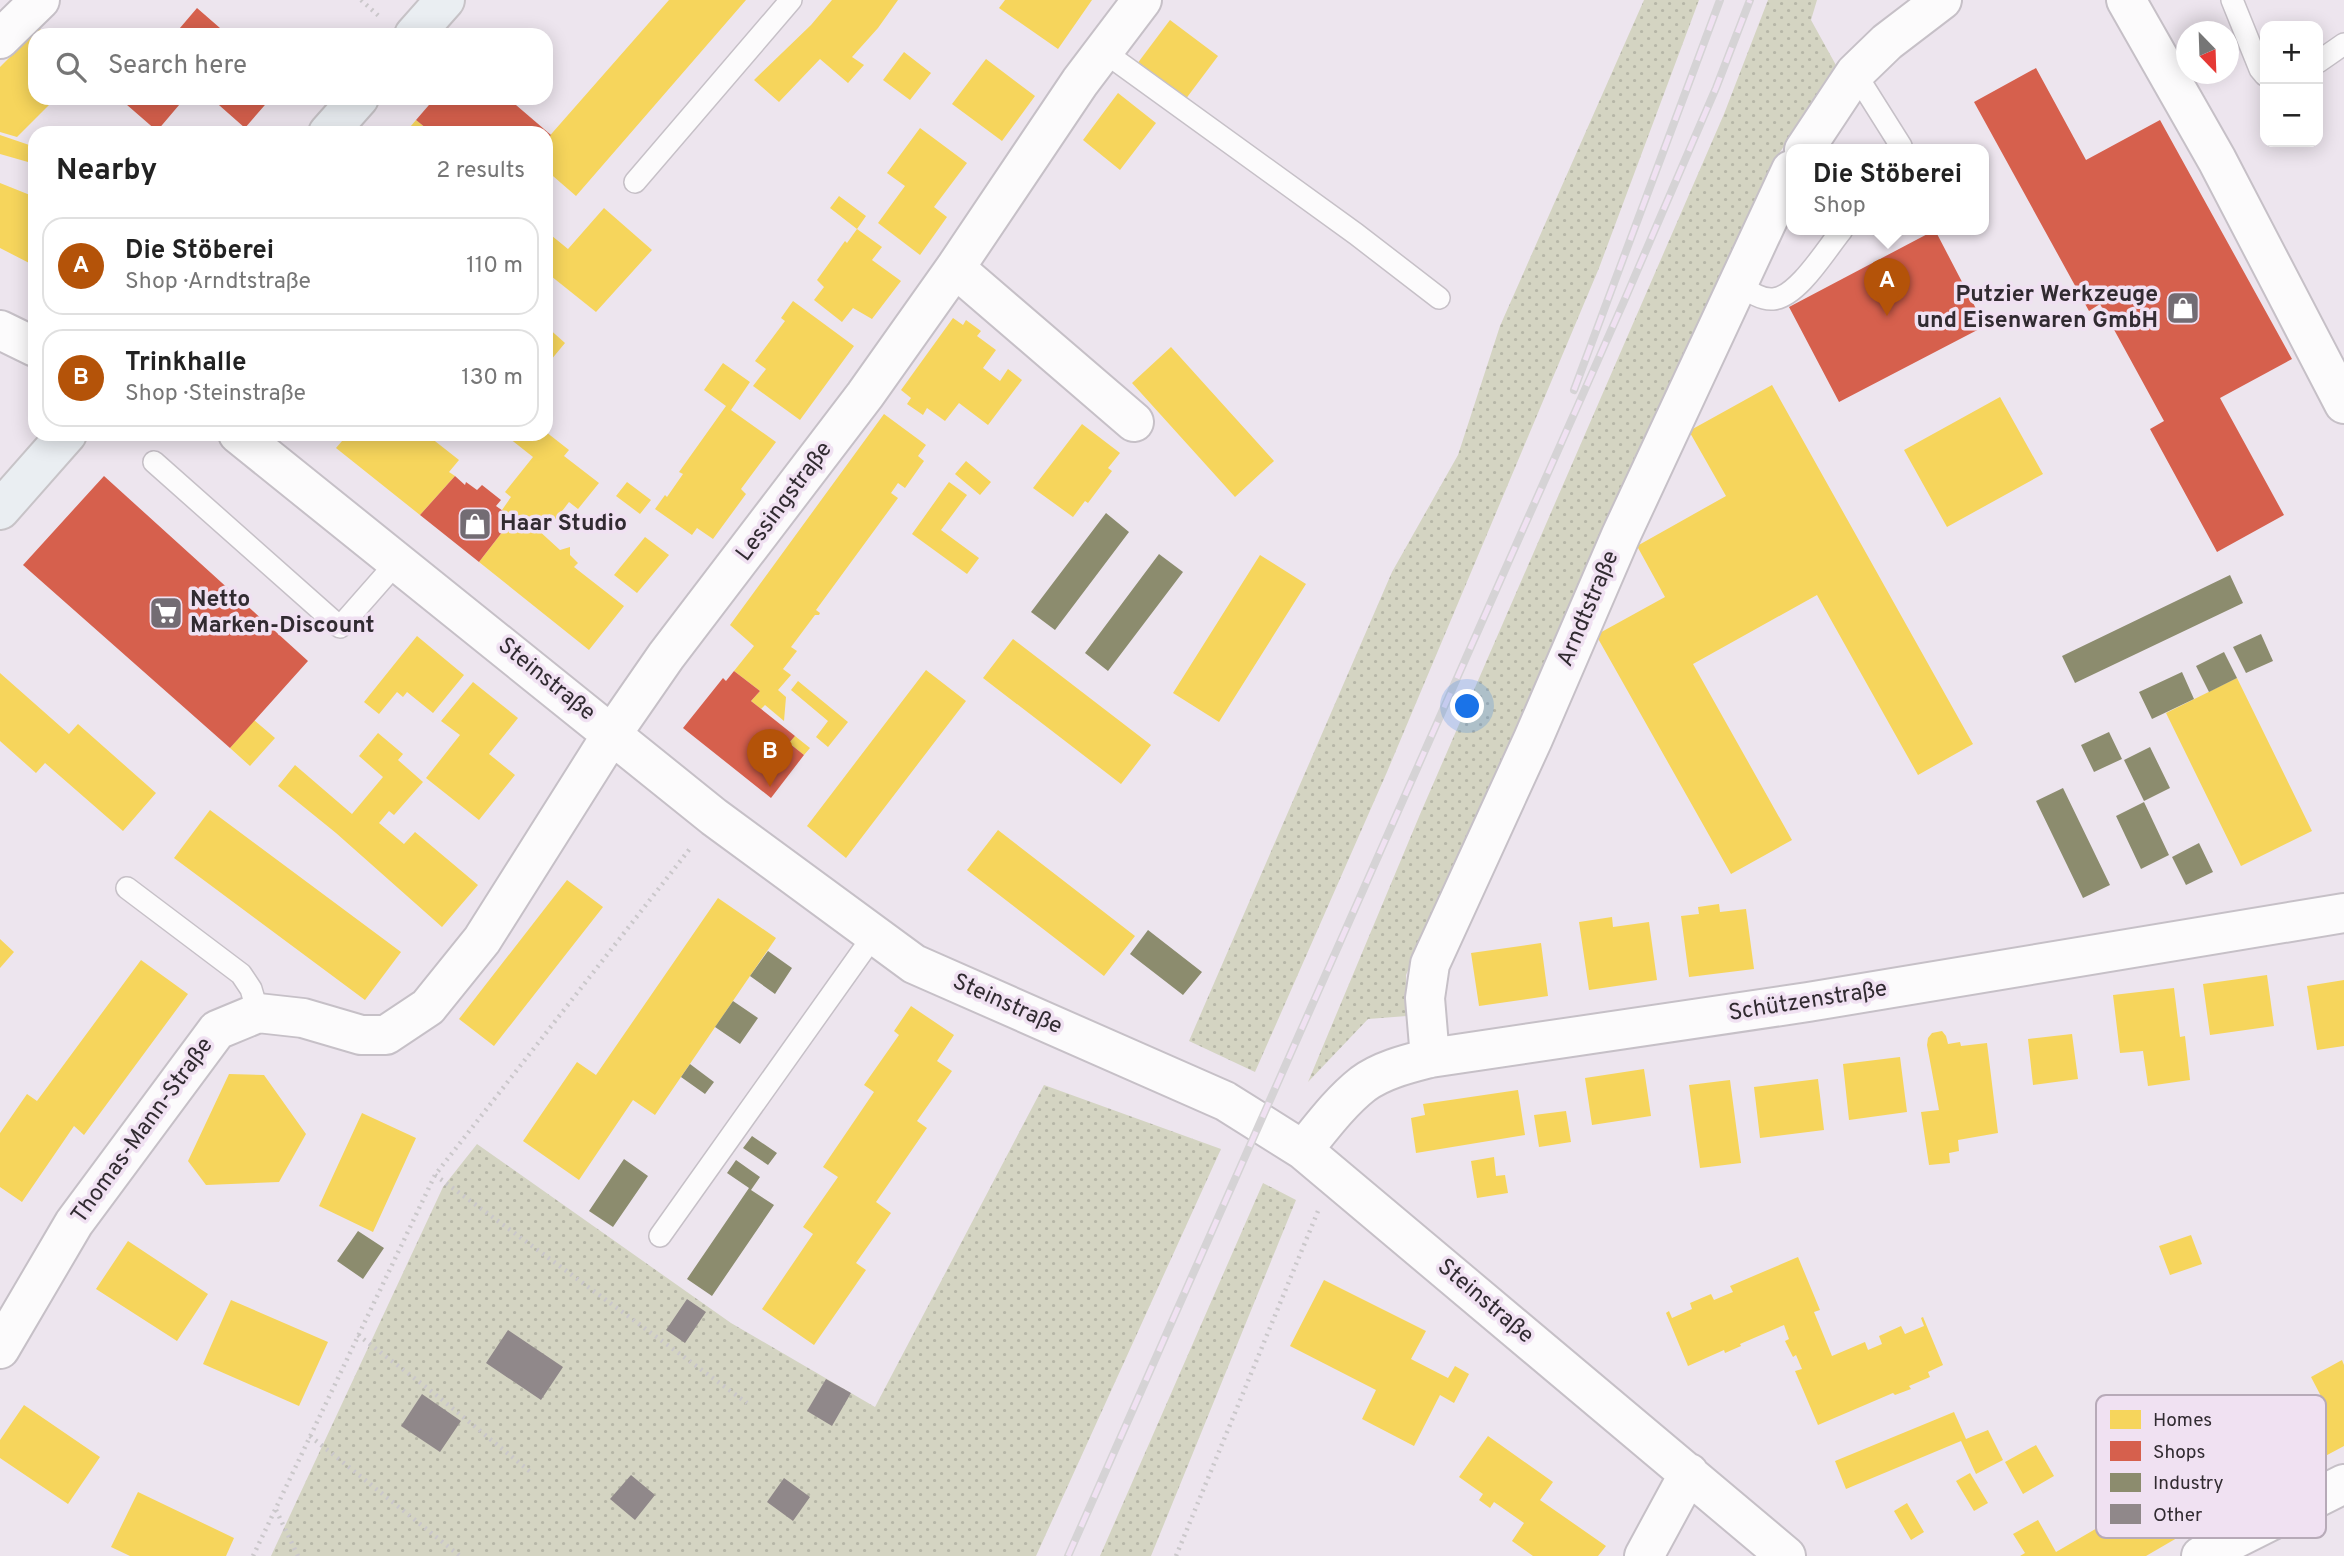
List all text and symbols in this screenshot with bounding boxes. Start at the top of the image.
north arrow [2176,21,2239,84]
map controls [2260,21,2323,147]
button: + [2260,21,2323,84]
search box [28,28,553,105]
icon: search [52,48,90,86]
text: Search here [108,50,247,83]
button: − [2260,84,2323,147]
popup [1786,144,1989,235]
text: Nearby [56,153,157,190]
text: 2 results [436,157,525,186]
text: Die Stöberei [1813,159,1962,192]
text: Shop [1813,192,1866,221]
text: Die Stöberei [125,235,274,268]
text: A [73,252,89,281]
text: 110 m [466,252,523,281]
pin: A [1864,258,1910,316]
text: Shop · Arndtstraße [125,268,311,297]
place label: Putzier Werkzeuge und Eisenwaren GmbH [1916,281,2158,336]
shop icon: Putzier Werkzeuge und Eisenwaren GmbH [2164,289,2202,327]
text: Trinkhalle [125,347,246,380]
text: B [73,364,89,393]
text: 130 m [461,364,523,393]
text: Shop · Steinstraße [125,380,306,409]
street label: Lessingstraße [730,436,840,568]
shop icon: Haar Studio [456,505,494,543]
place label: Haar Studio [500,510,627,539]
street label: Arndtstraße [1552,547,1626,671]
place label: Netto Marken-Discount [190,586,375,641]
supermarket icon: Netto Marken-Discount [147,594,185,632]
street label: Steinstraße [491,632,601,728]
your location [1450,689,1484,723]
pin: B [747,729,793,787]
street label: Steinstraße [948,968,1066,1042]
street label: Schützenstraße [1727,975,1889,1029]
street label: Thomas-Mann-Straße [66,1032,220,1230]
street label: Steinstraße [1431,1253,1539,1351]
legend [2096,1395,2326,1538]
text: Homes [2153,1409,2212,1433]
text: Shops [2153,1441,2205,1465]
text: Industry [2153,1472,2223,1496]
text: Other [2153,1504,2203,1528]

